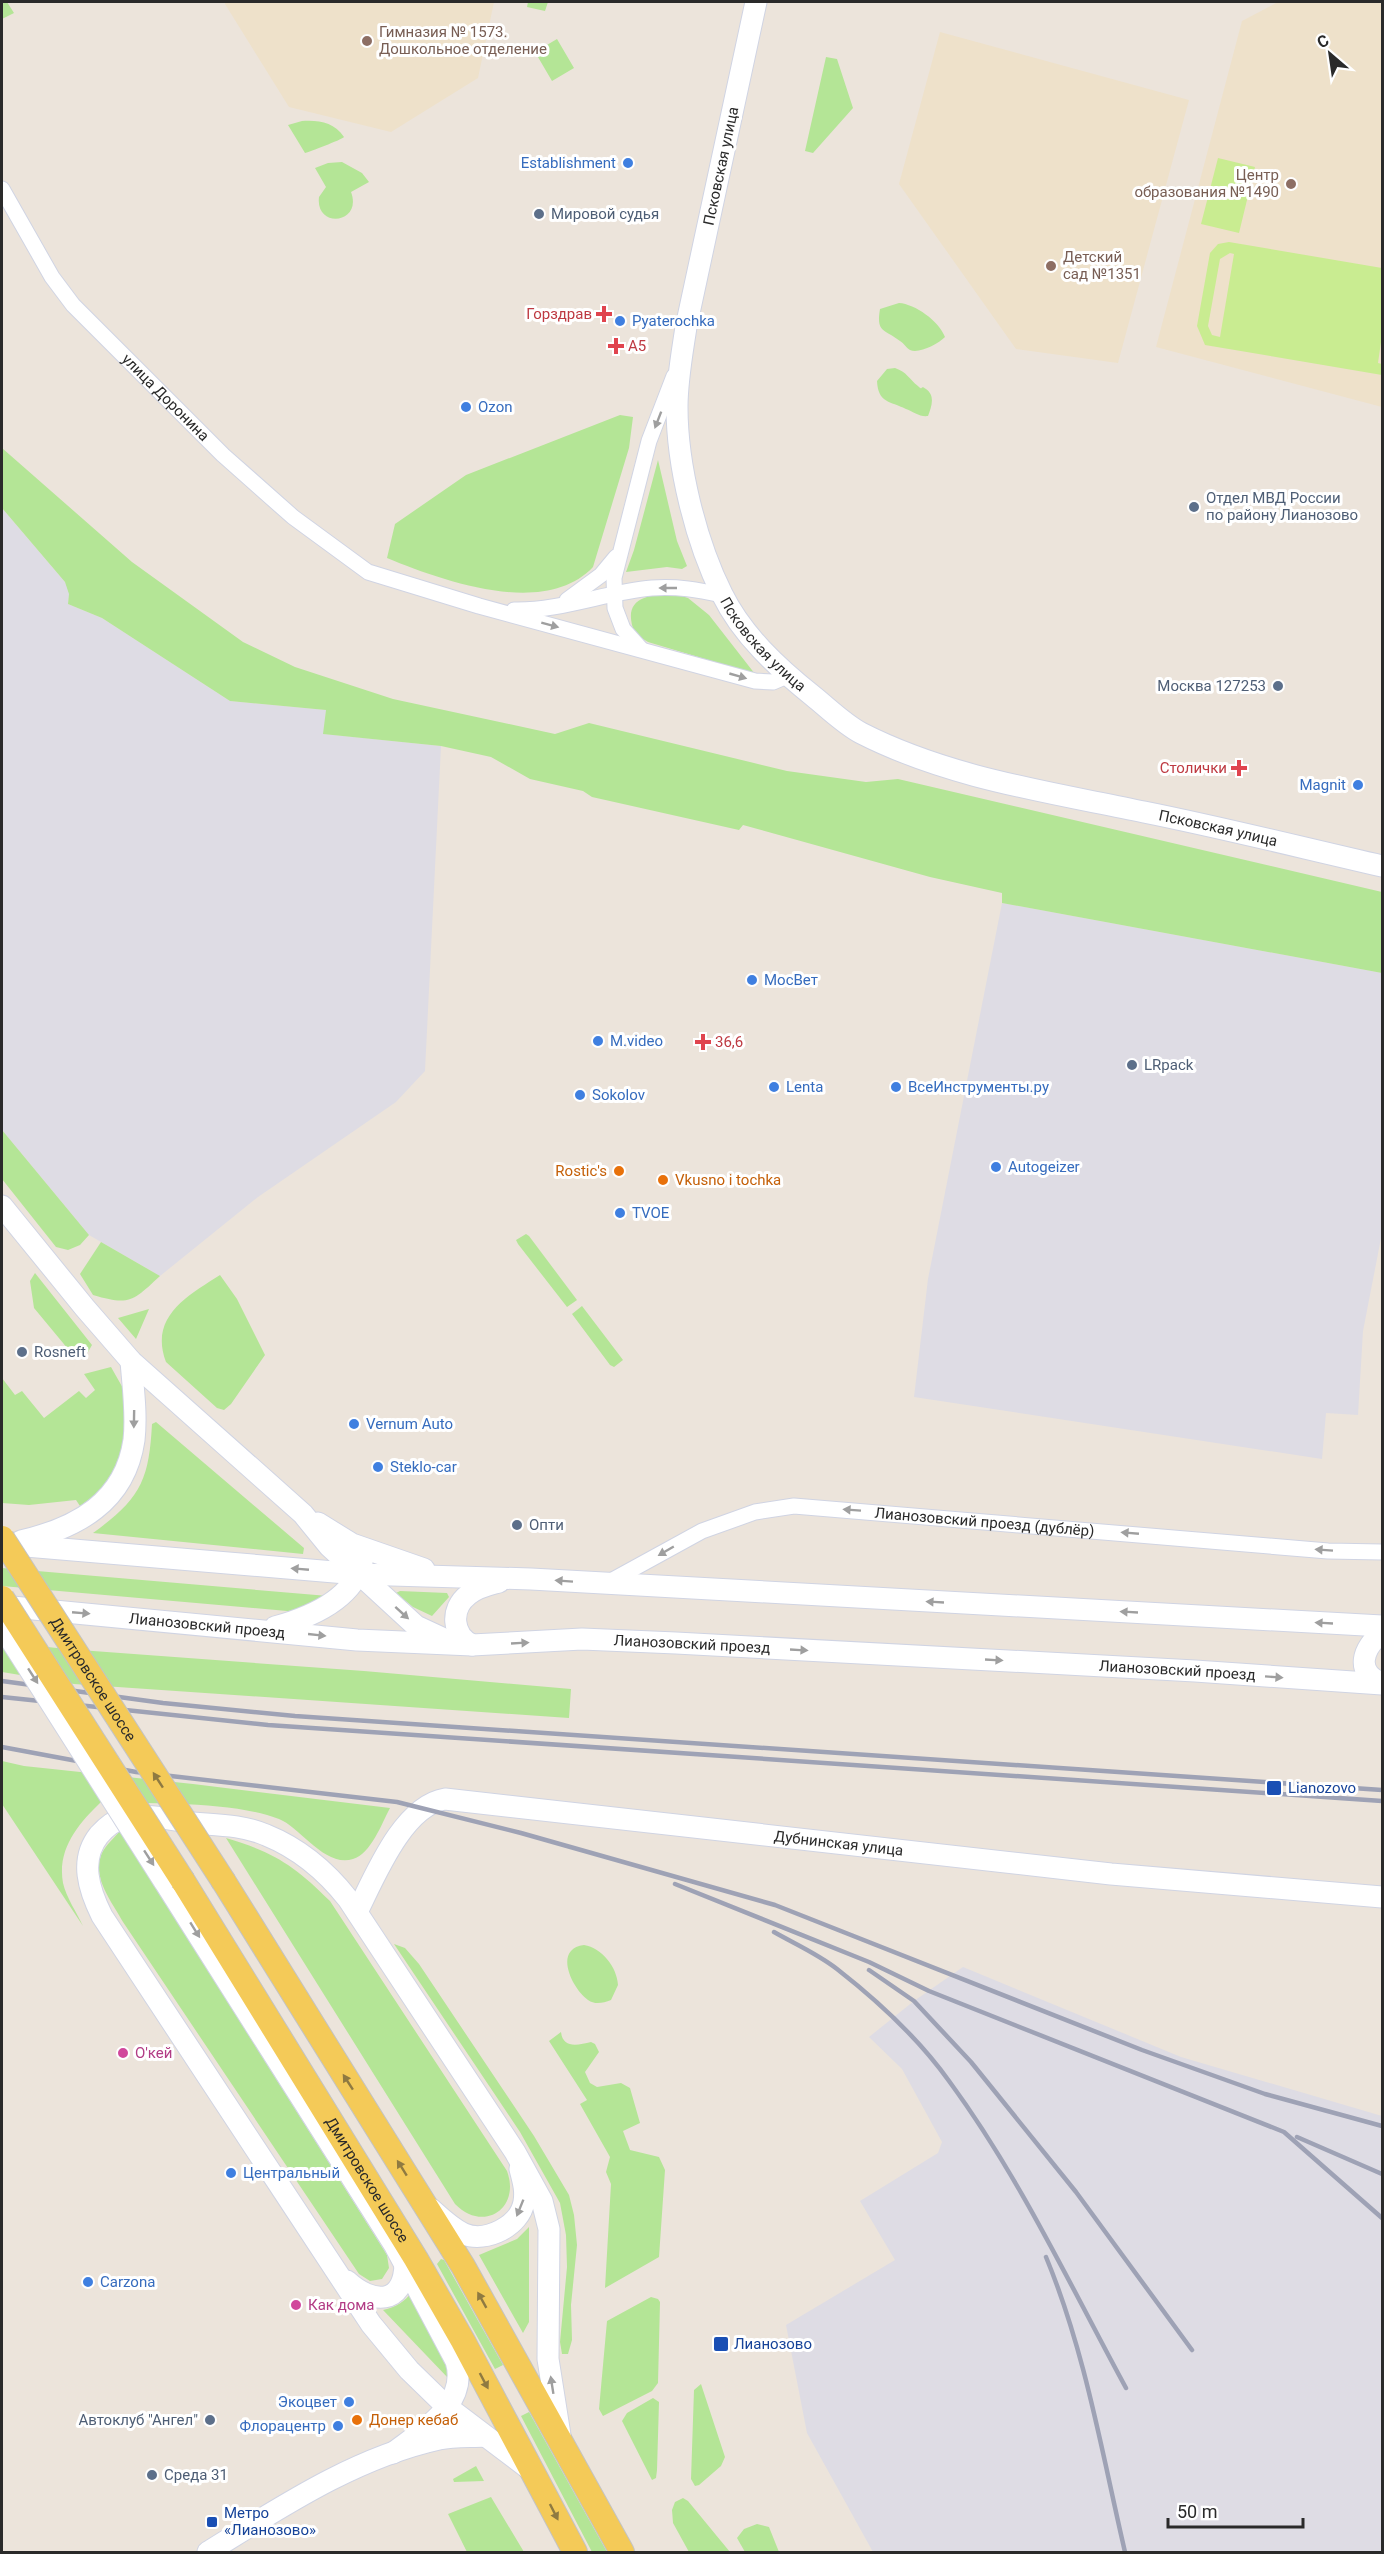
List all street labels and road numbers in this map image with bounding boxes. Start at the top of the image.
street label: Псковская улица [700,105,742,227]
street label: улица Доронина [118,350,213,445]
street label: Псковская улица [716,594,809,695]
street label: Псковская улица [1157,806,1279,850]
street label: Лианозовский проезд (дублёр) [874,1504,1095,1540]
street label: Лианозовский проезд [128,1609,286,1642]
street label: Дмитровское шоссе [46,1614,140,1745]
street label: Лианозовский проезд [613,1631,771,1657]
street label: Лианозовский проезд [1099,1657,1256,1684]
street label: Дубнинская улица [773,1827,904,1860]
street label: Дмитровское шоссе [322,2114,413,2246]

